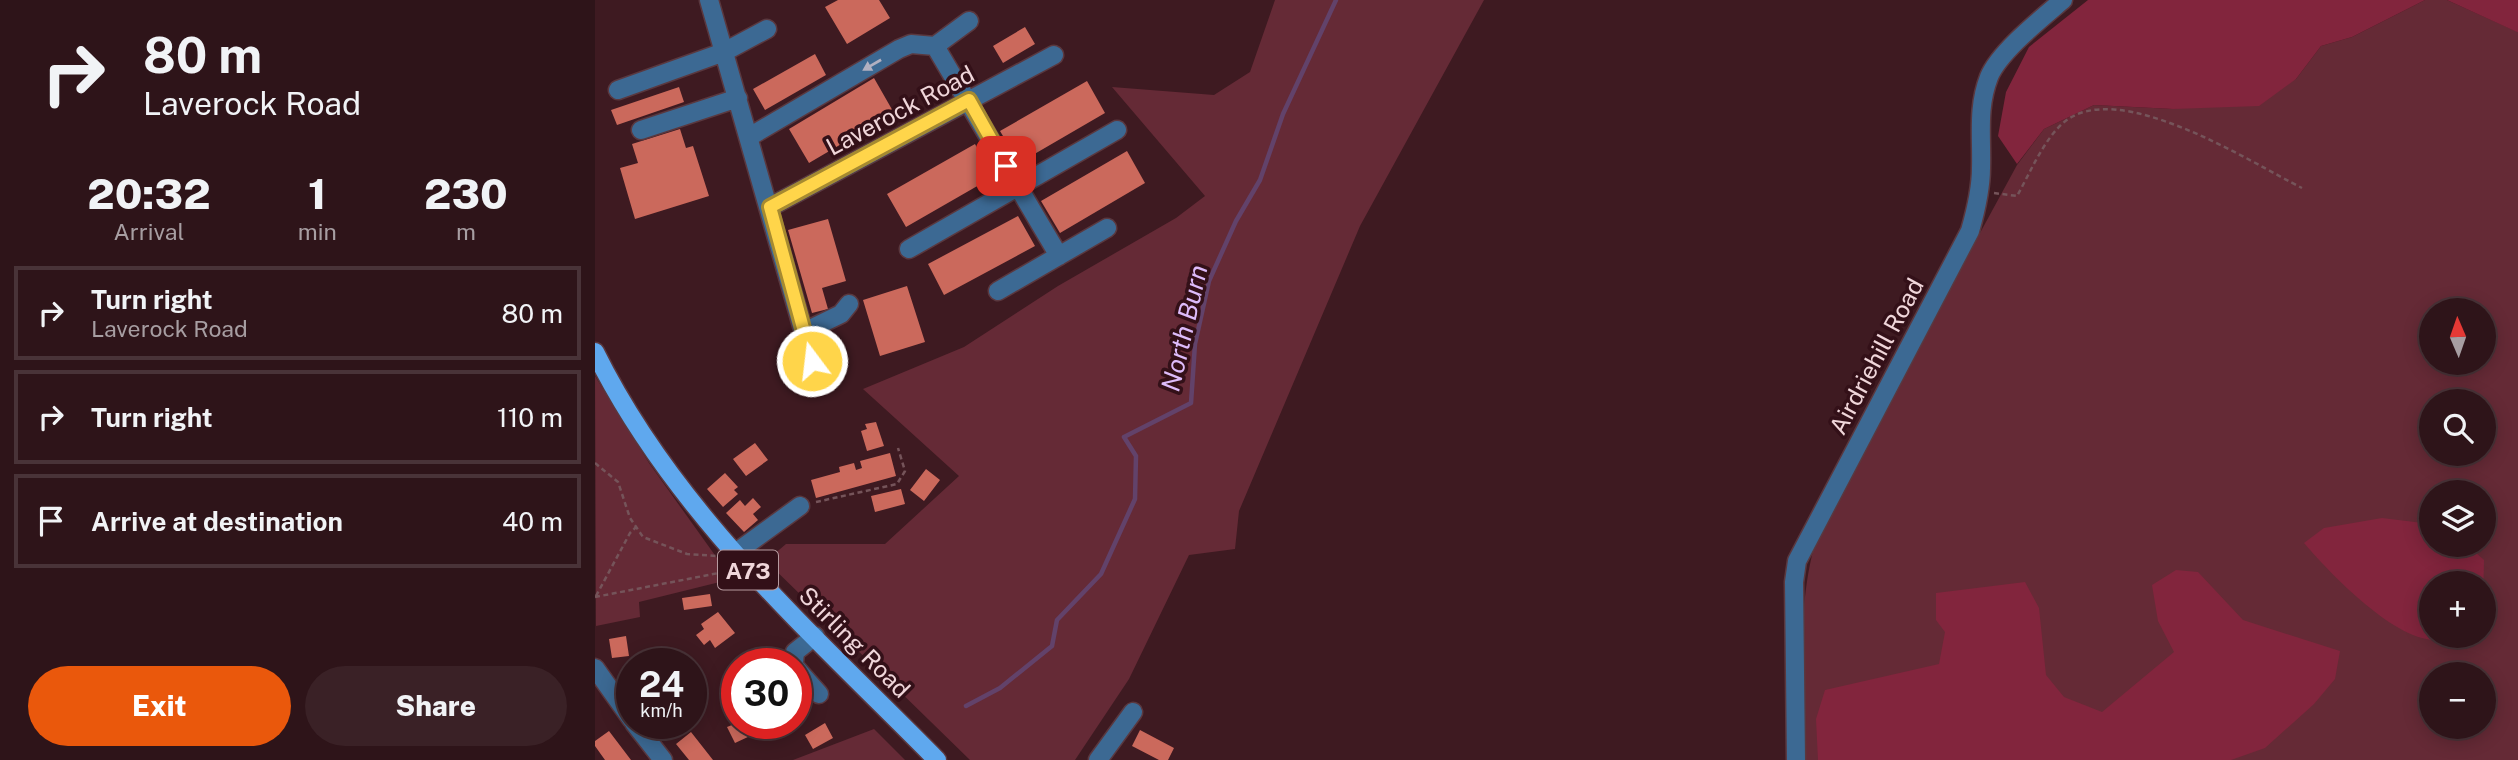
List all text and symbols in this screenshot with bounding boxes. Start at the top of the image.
text: 80 m [143,26,262,84]
icon: right [28,28,119,119]
street label: Laverock Road [821,59,979,161]
one-way arrow [863,59,882,71]
text: Laverock Road [143,85,361,122]
pin [976,136,1036,196]
icon: arrive [987,147,1025,185]
text: 20:32 [87,169,211,218]
text: 1 [308,169,327,218]
text: 230 [424,169,508,218]
text: Arrival [113,218,184,245]
text: min [298,218,337,245]
text: m [456,218,476,245]
water label: North Burn [1154,262,1214,394]
street label: Airdriehill Road [1823,273,1929,439]
text: Turn right [91,284,213,315]
icon: right [32,294,70,332]
text: 80 m [502,298,563,329]
north arrow [2419,298,2495,374]
map controls [2419,298,2496,739]
text: Laverock Road [91,315,248,342]
position arrow [775,324,849,398]
button: search [2419,389,2496,466]
icon: right [32,398,70,436]
text: Turn right [91,402,213,433]
text: 110 m [497,402,563,433]
button: layers [2419,480,2496,557]
icon: arrive [32,502,70,540]
text: Arrive at destination [91,506,343,537]
text: 40 m [502,506,563,537]
road number: A73 [718,550,778,590]
button: + [2419,571,2496,648]
street label: Stirling Road [794,581,916,703]
speed limit sign: 30 [721,648,812,739]
button: − [2419,662,2496,739]
text: 24 [639,664,684,705]
button: Exit [28,666,291,746]
button: Share [305,666,567,746]
text: km/h [640,700,683,721]

